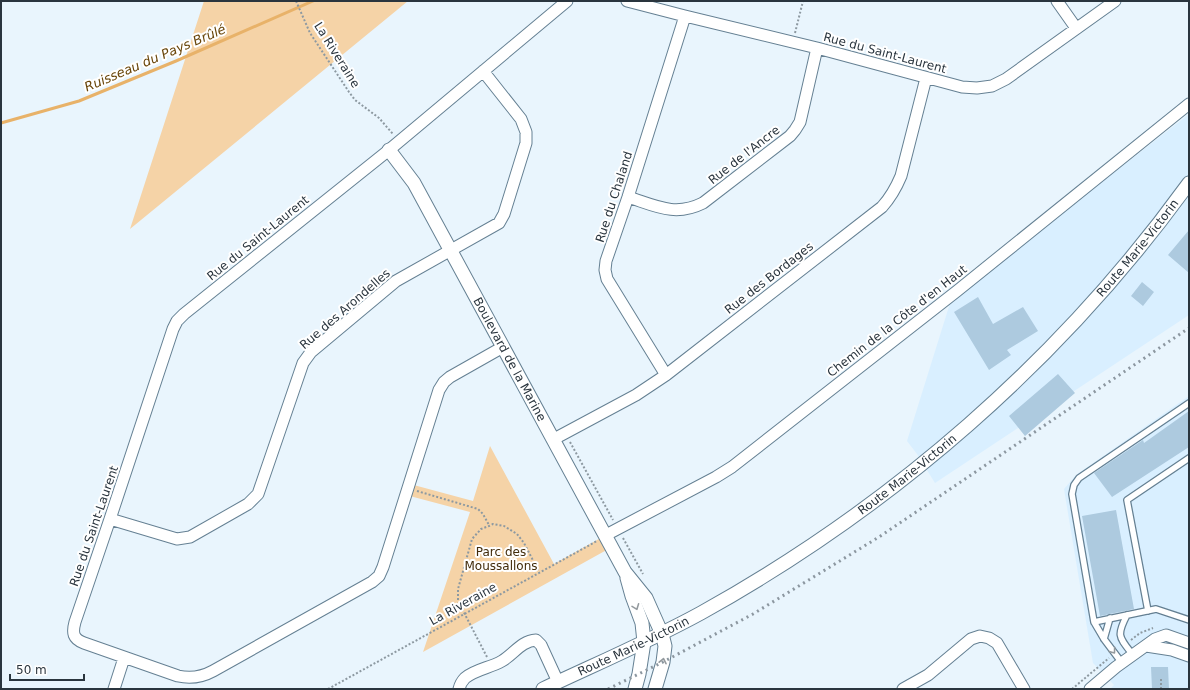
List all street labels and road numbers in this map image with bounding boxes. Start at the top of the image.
street label: La Riveraine [311,20,363,90]
street label: Rue du Saint-Laurent [822,30,948,76]
street label: Rue de l'Ancre [706,123,782,187]
street label: Rue du Chaland [593,150,635,244]
street label: Rue du Saint-Laurent [204,193,312,283]
street label: Route Marie-Victorin [1094,197,1181,300]
street label: Rue des Bordages [722,239,816,317]
street label: Chemin de la Côte d'en Haut [824,262,970,380]
street label: Rue des Arondelles [297,266,393,352]
street label: Boulevard de la Marine [470,295,549,424]
street label: Route Marie-Victorin [855,431,959,518]
street label: Rue du Saint-Laurent [67,464,121,588]
street label: La Riveraine [427,580,499,628]
street label: Route Marie-Victorin [576,614,691,679]

